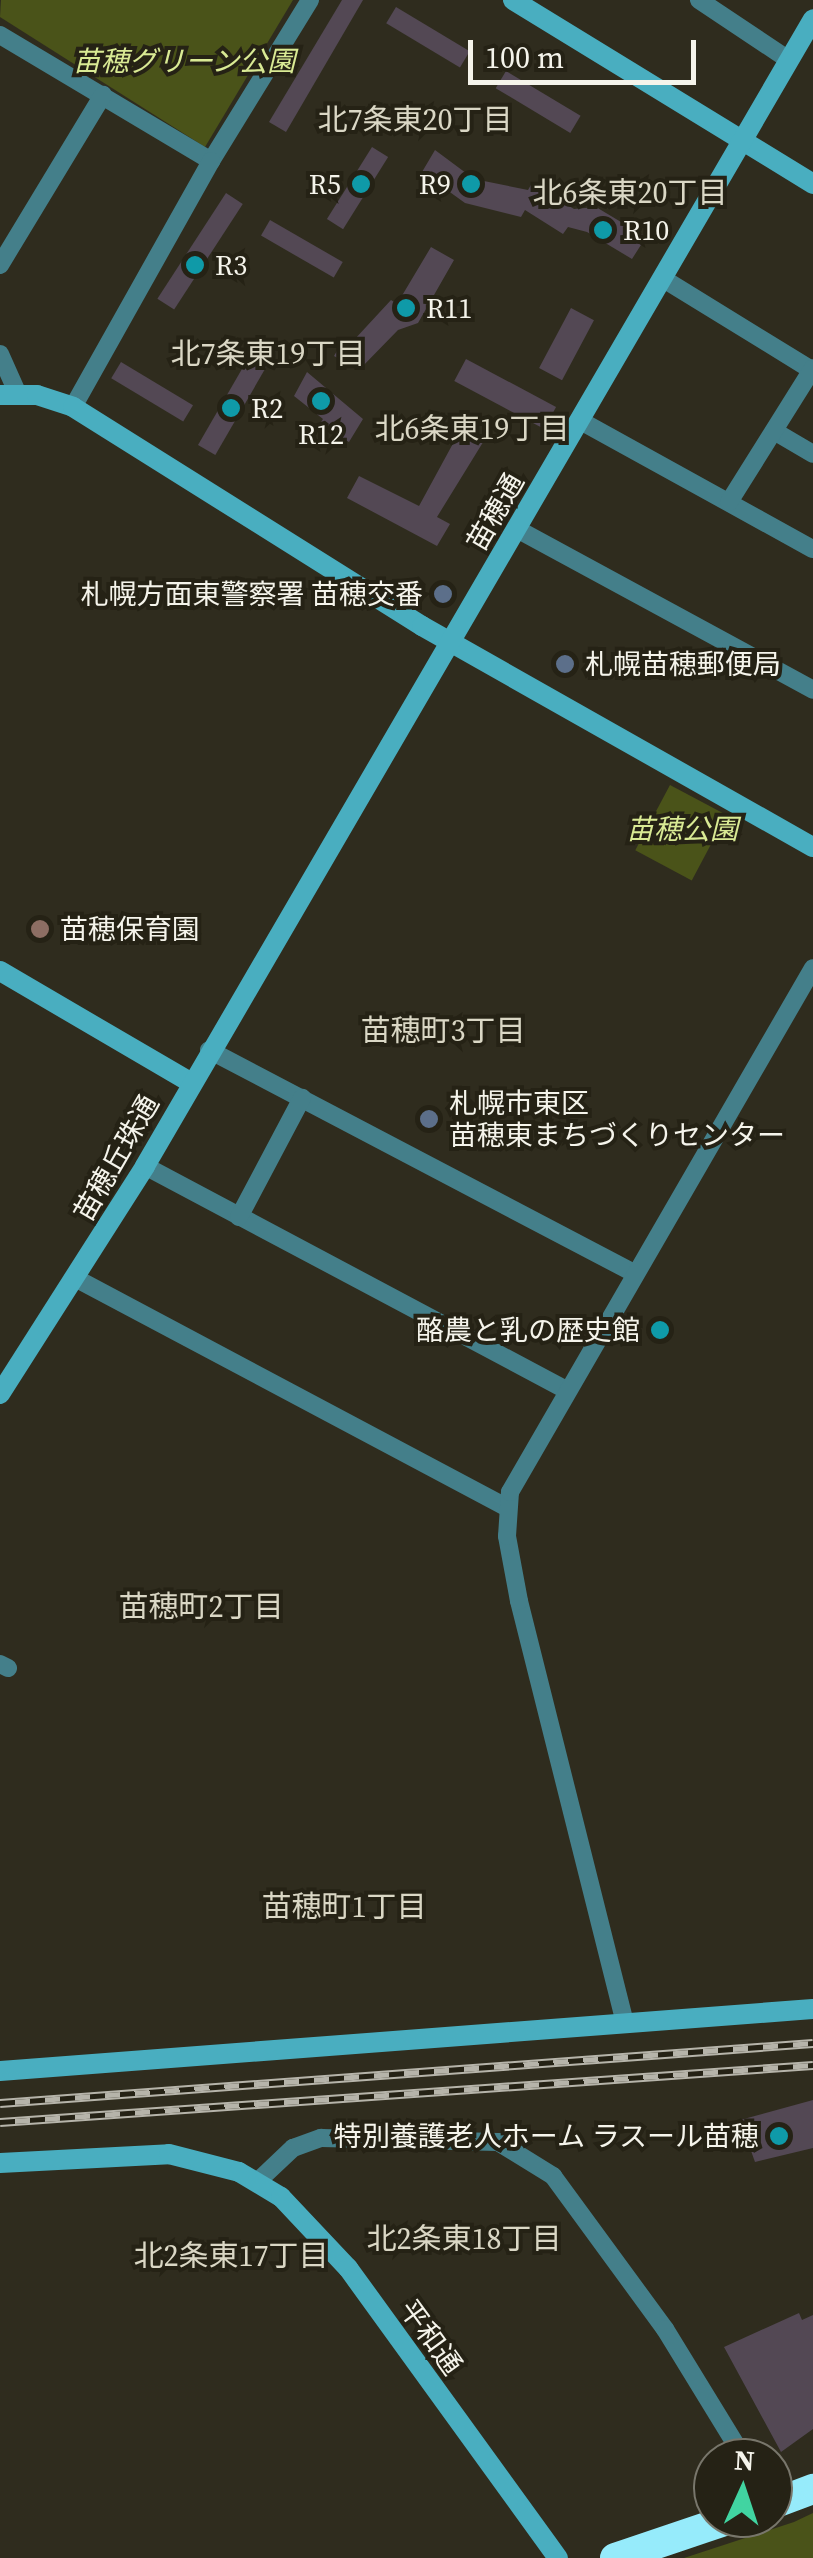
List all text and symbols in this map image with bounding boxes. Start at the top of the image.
scale bar [473,20,700,82]
text: 100 m [485,37,564,78]
park label: 苗穂グリーン公園 [72,44,296,78]
district label: 北7条東20丁目 [318,102,512,138]
place label: R5 [309,167,341,201]
place label: R9 [419,167,451,201]
marker: R5 [350,173,372,195]
marker: R9 [460,173,482,195]
district label: 北6条東20丁目 [533,175,727,211]
place label: R10 [623,213,669,247]
marker: R10 [592,219,614,241]
place label: R3 [215,248,247,282]
marker: R3 [184,254,206,276]
place label: R11 [426,291,472,325]
marker: R11 [395,297,417,319]
district label: 北7条東19丁目 [171,336,365,372]
marker: R12 [310,390,332,412]
place label: R2 [251,391,283,425]
marker: R2 [220,397,242,419]
district label: 北6条東19丁目 [375,411,569,447]
place label: R12 [298,417,344,451]
street label: 苗穂通 [459,467,531,557]
place label: 札幌方面東警察署 苗穂交番 [80,577,423,611]
marker: 札幌方面東警察署 苗穂交番 [432,583,454,605]
place label: 札幌苗穂郵便局 [585,647,781,681]
marker: 札幌苗穂郵便局 [554,653,576,675]
park label: 苗穂公園 [626,812,738,846]
place label: 苗穂保育園 [60,912,200,946]
marker: 苗穂保育園 [29,918,51,940]
district label: 苗穂町3丁目 [361,1013,525,1049]
place label: 札幌市東区 苗穂東まちづくりセンター [449,1086,785,1152]
street label: 苗穂丘珠通 [66,1089,166,1227]
marker: 札幌市東区 苗穂東まちづくりセンター [418,1108,440,1130]
place label: 酪農と乳の歴史館 [416,1313,640,1347]
marker: 酪農と乳の歴史館 [649,1319,671,1341]
district label: 苗穂町2丁目 [119,1589,283,1625]
district label: 苗穂町1丁目 [262,1889,426,1925]
place label: 特別養護老人ホーム ラスール苗穂 [332,2119,759,2153]
marker: 特別養護老人ホーム ラスール苗穂 [768,2125,790,2147]
district label: 北2条東18丁目 [367,2221,561,2257]
district label: 北2条東17丁目 [134,2238,328,2274]
street label: 平和通 [393,2293,469,2381]
north arrow [693,2438,793,2538]
text: N [733,2441,756,2480]

